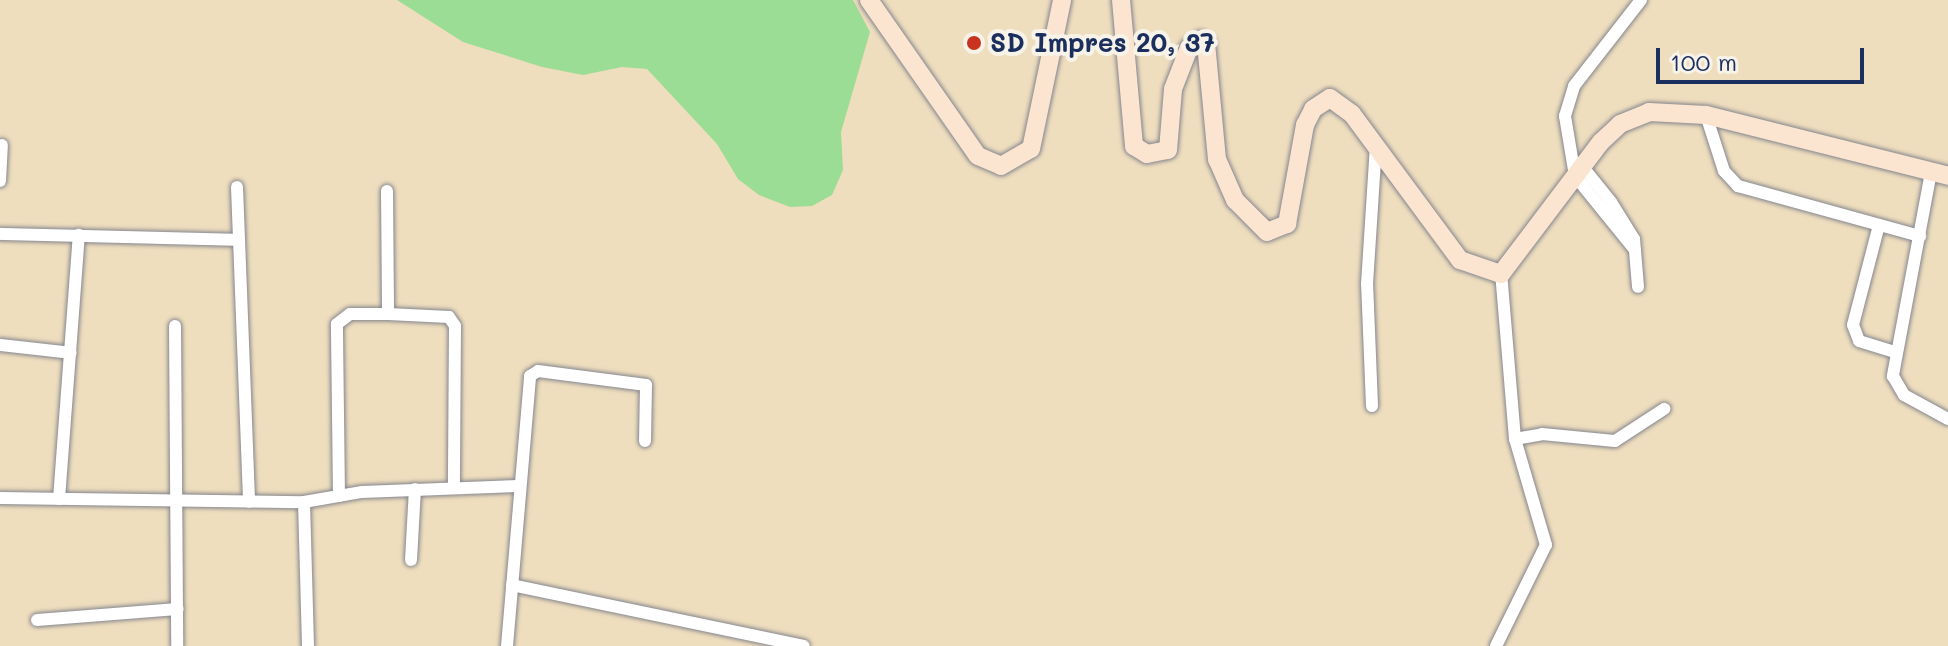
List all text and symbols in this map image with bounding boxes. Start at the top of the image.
place label: SD Impres 20, 37 [990,27,1215,59]
scale bar [1660,32,1868,82]
marker: SD Impres 20, 37 [965,34,983,52]
text: 100 m [1670,46,1737,77]

